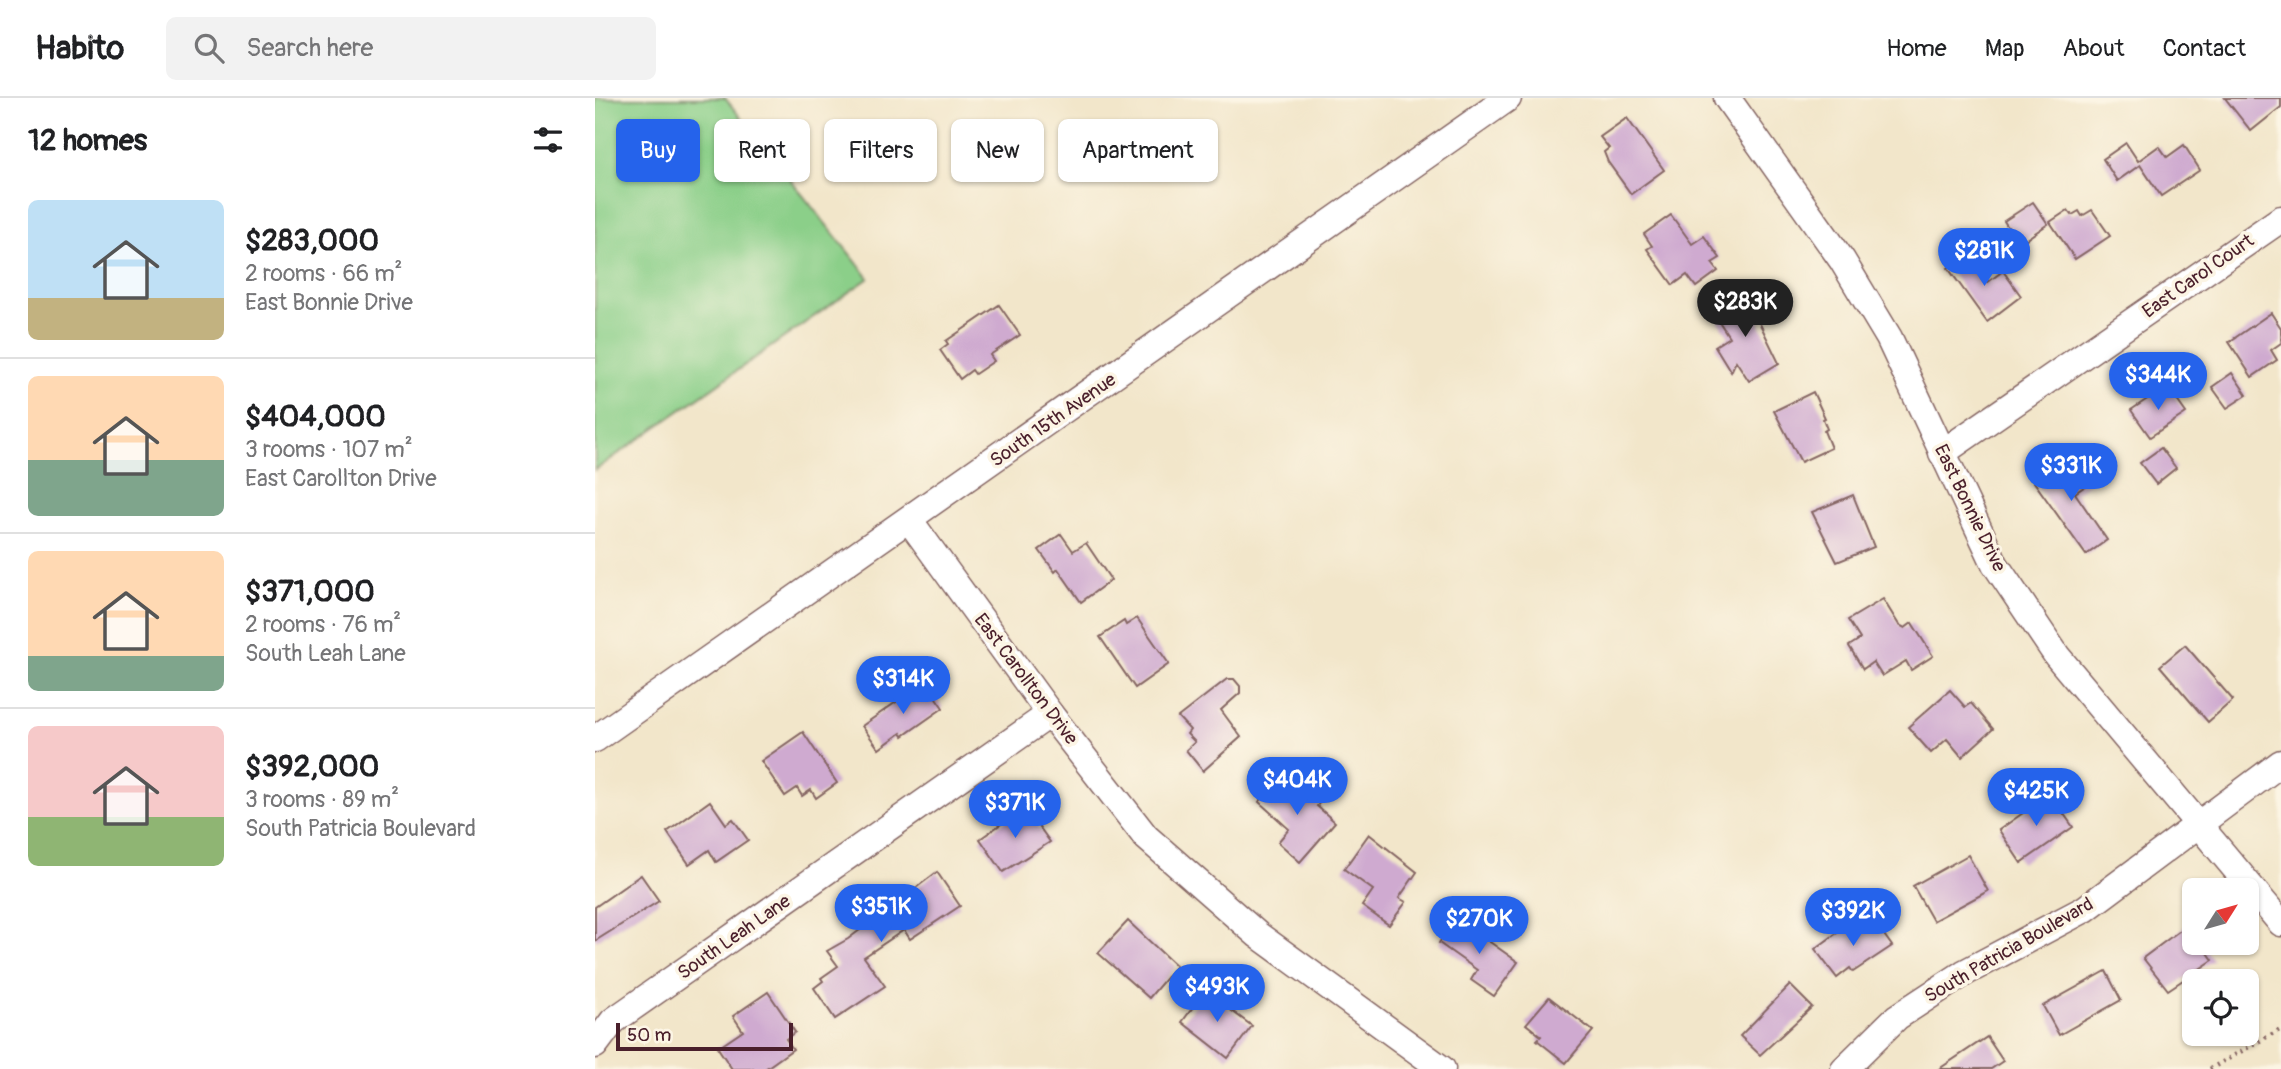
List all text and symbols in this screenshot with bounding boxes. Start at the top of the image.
search box [166,17,656,80]
text: Habito [35,28,124,69]
icon: search [190,29,228,67]
text: Search here [246,32,373,64]
text: Home [1886,34,1947,63]
text: Map [1985,34,2025,63]
text: About [2063,34,2125,63]
text: Contact [2163,34,2246,63]
chip: Buy [616,119,700,182]
chip: Rent [714,119,810,182]
chip: Filters [824,119,937,182]
chip: New [951,119,1044,182]
chip: Apartment [1058,119,1218,182]
icon: filters [529,121,567,159]
text: 12 homes [28,122,147,159]
text: $283,000 [245,222,379,259]
icon: home [84,228,168,312]
pin: $281K [1935,228,2033,288]
street label: East Carol Court [2138,228,2259,323]
text: $281K [1954,236,2014,265]
text: 2 rooms · 66 m² [245,259,402,288]
pin: $283K [1696,280,1794,339]
text: $283K [1713,287,1777,316]
text: East Bonnie Drive [245,288,413,317]
pin: $344K [2109,352,2207,412]
text: $344K [2125,360,2191,389]
street label: South 15th Avenue [985,367,1121,472]
text: $404,000 [245,398,386,435]
icon: home [84,404,168,488]
text: 3 rooms · 107 m² [245,435,413,464]
street label: East Bonnie Drive [1929,440,2011,576]
pin: $331K [2022,444,2120,503]
text: $331K [2041,451,2102,480]
text: East Carollton Drive [245,464,437,493]
text: $371,000 [245,573,375,610]
icon: home [84,579,168,663]
street label: East Carollton Drive [969,609,1084,750]
text: 2 rooms · 76 m² [245,610,401,639]
text: South Leah Lane [245,639,406,668]
pin: $314K [854,656,952,716]
text: $314K [872,664,934,693]
text: $392,000 [245,748,379,785]
icon: home [84,754,168,838]
pin: $404K [1248,758,1346,817]
text: $404K [1263,765,1331,794]
pin: $425K [1987,768,2085,828]
text: $425K [2004,776,2069,805]
pin: $371K [966,780,1064,840]
text: 3 rooms · 89 m² [245,785,399,814]
text: $371K [985,788,1045,817]
text: South Patricia Boulevard [245,814,476,843]
north arrow [2182,878,2259,956]
map controls [2182,878,2259,1046]
pin: $351K [832,884,930,944]
pin: $392K [1804,888,1902,948]
street label: South Leah Lane [673,889,796,985]
text: $351K [851,892,911,921]
street label: South Patricia Boulevard [1920,892,2098,1008]
pin: $270K [1430,896,1528,956]
text: $392K [1821,896,1885,925]
text: $270K [1445,904,1513,933]
pin: $493K [1168,964,1266,1024]
button: locate [2182,969,2259,1046]
text: $493K [1185,972,1249,1001]
scale bar [616,1020,793,1052]
text: 50 m [627,1023,671,1047]

